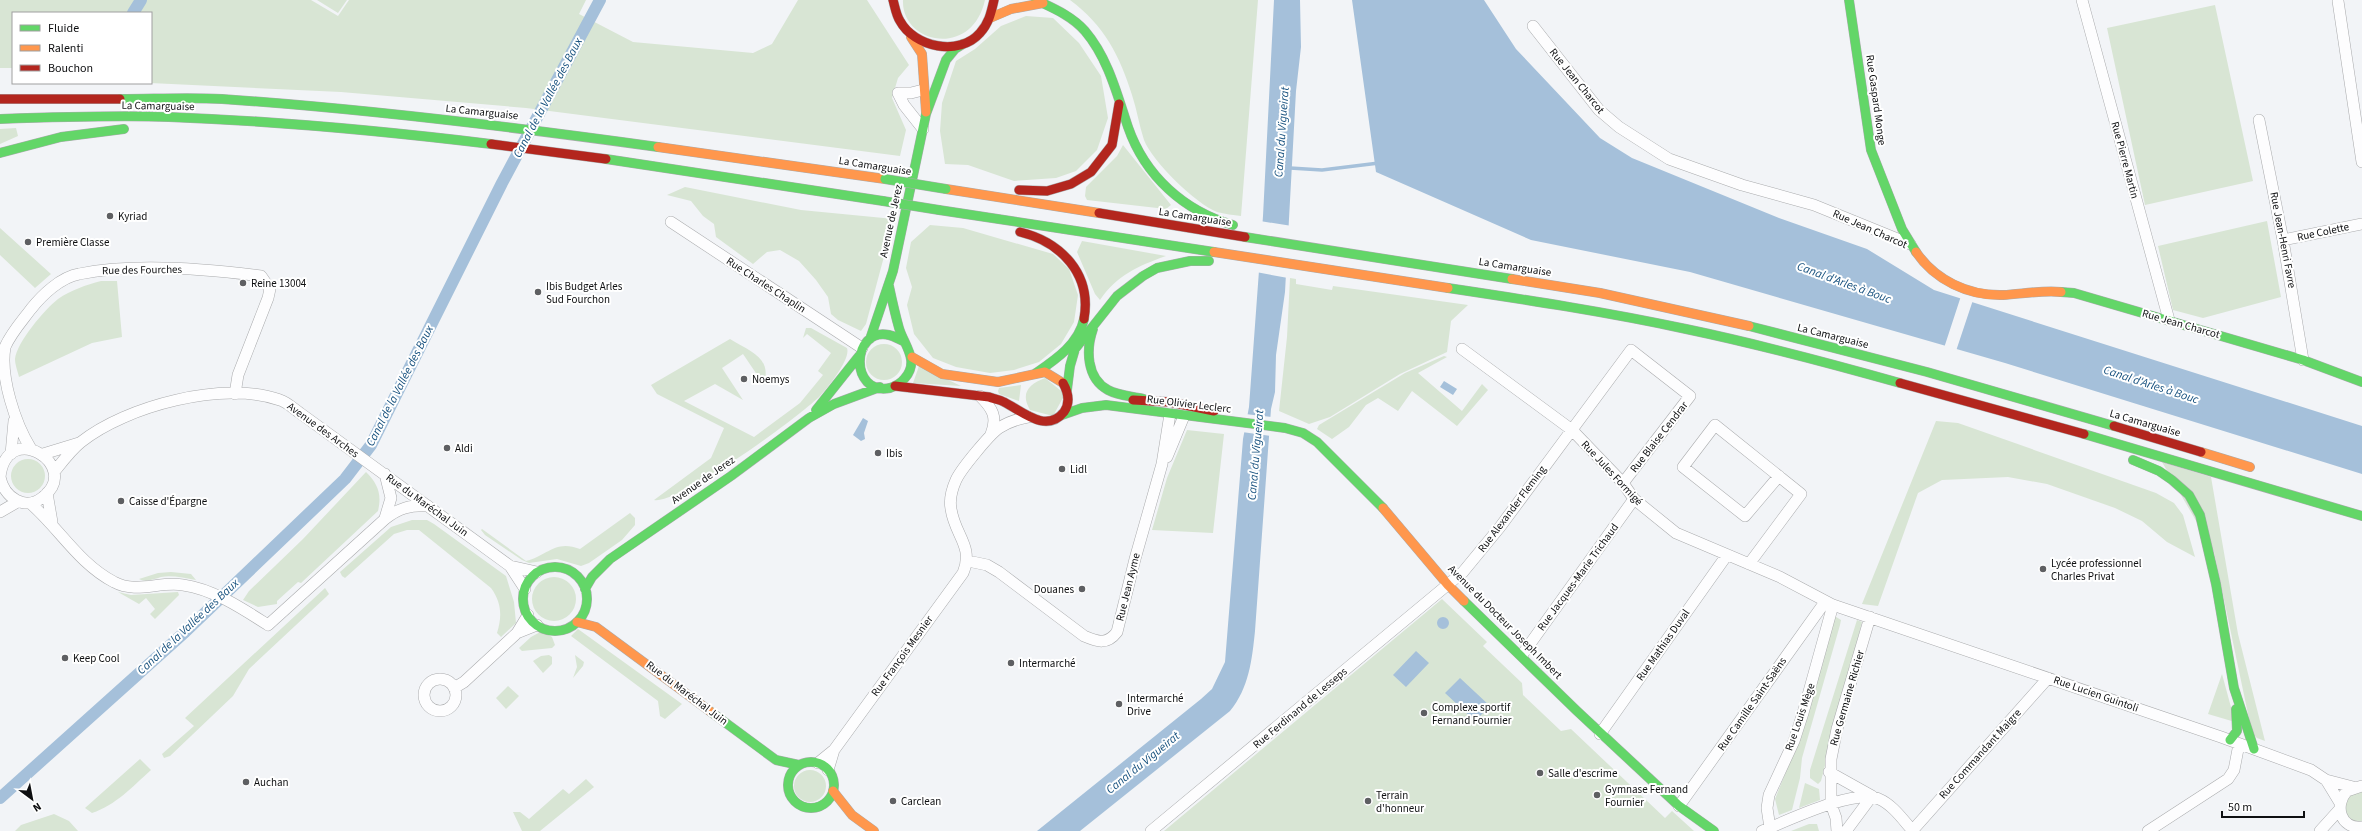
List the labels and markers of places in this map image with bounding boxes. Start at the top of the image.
place label: Kyriad [118,209,147,224]
marker: Kyriad [105,211,115,221]
place label: Première Classe [36,235,110,250]
marker: Première Classe [23,237,33,247]
place label: Reine 13004 [251,276,307,291]
marker: Reine 13004 [238,278,248,288]
place label: Ibis Budget Arles Sud Fourchon [546,279,623,307]
marker: Ibis Budget Arles Sud Fourchon [533,287,543,297]
place label: Noemys [752,372,790,387]
marker: Noemys [739,374,749,384]
place label: Aldi [455,441,473,456]
marker: Aldi [442,443,452,453]
place label: Ibis [886,446,903,461]
marker: Ibis [873,448,883,458]
place label: Lidl [1070,462,1087,477]
marker: Lidl [1057,464,1067,474]
place label: Caisse d'Épargne [129,494,208,509]
marker: Caisse d'Épargne [116,496,126,506]
place label: Lycée professionnel Charles Privat [2051,556,2142,584]
marker: Lycée professionnel Charles Privat [2038,564,2048,574]
place label: Douanes [1034,582,1074,597]
marker: Douanes [1077,584,1087,594]
place label: Keep Cool [73,651,120,666]
marker: Keep Cool [60,653,70,663]
place label: Intermarché [1019,656,1076,671]
marker: Intermarché [1006,658,1016,668]
place label: Intermarché Drive [1127,691,1184,719]
marker: Intermarché Drive [1114,699,1124,709]
place label: Complexe sportif Fernand Fournier [1432,700,1512,728]
marker: Complexe sportif Fernand Fournier [1419,708,1429,718]
place label: Salle d'escrime [1548,766,1618,781]
marker: Salle d'escrime [1535,768,1545,778]
place label: Auchan [254,775,288,790]
marker: Auchan [241,777,251,787]
place label: Gymnase Fernand Fournier [1605,782,1688,810]
place label: Terrain d'honneur [1376,788,1424,816]
marker: Gymnase Fernand Fournier [1592,790,1602,800]
place label: Carclean [901,794,941,809]
marker: Carclean [888,796,898,806]
marker: Terrain d'honneur [1363,796,1373,806]

